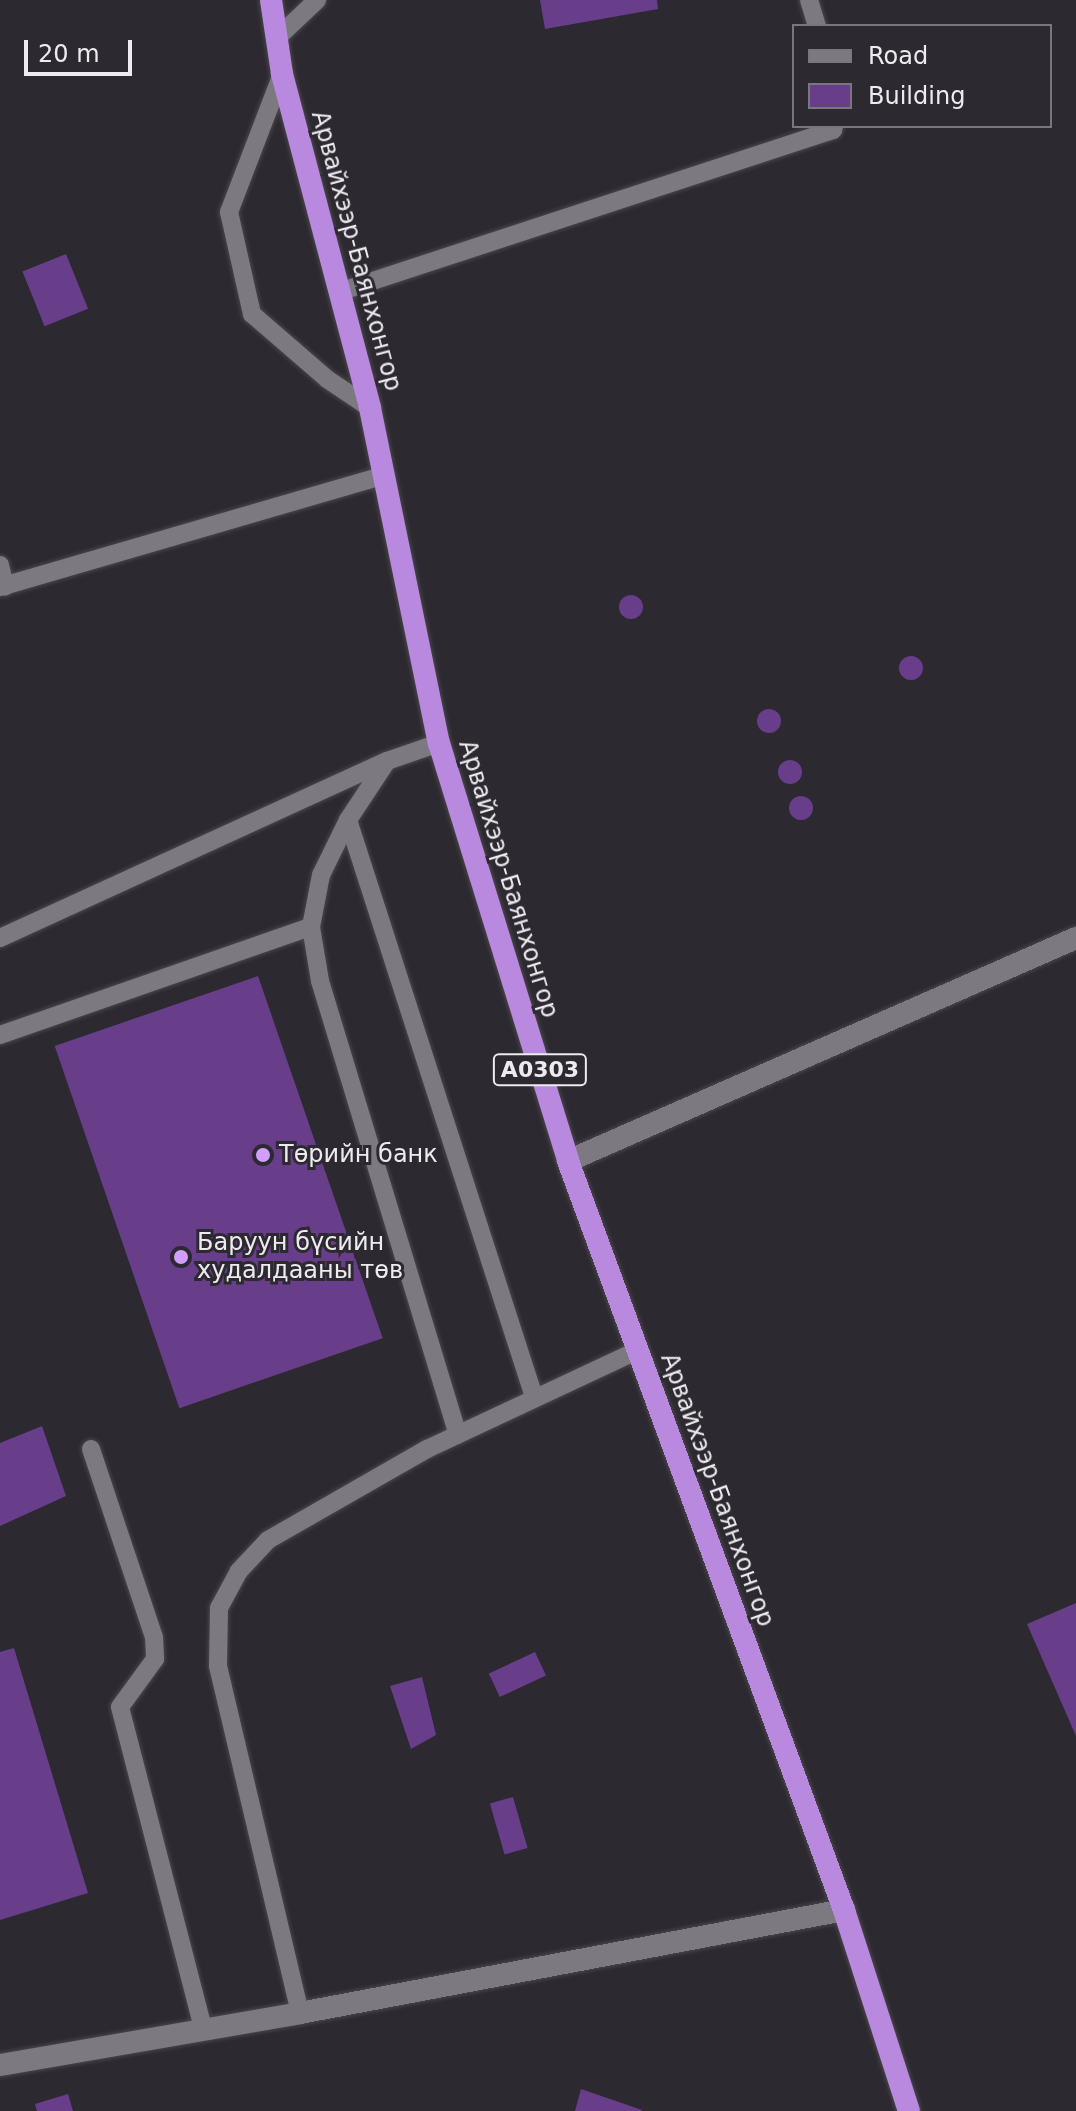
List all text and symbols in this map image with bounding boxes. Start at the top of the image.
scale bar [28,24,136,74]
legend [792,24,1052,128]
text: 20 m [38,40,100,68]
text: Road [868,42,928,70]
text: Building [868,82,965,110]
street label: Арвайхээр-Баянхонгор [305,108,407,394]
street label: Арвайхээр-Баянхонгор [452,737,564,1021]
road number: A0303 [492,1052,588,1088]
place label: Төрийн банк [279,1141,438,1169]
marker: Төрийн банк [254,1146,272,1164]
place label: Баруун бүсийн худалдааны төв [197,1229,403,1285]
marker: Баруун бүсийн худалдааны төв [172,1248,190,1266]
street label: Арвайхээр-Баянхонгор [654,1349,780,1631]

